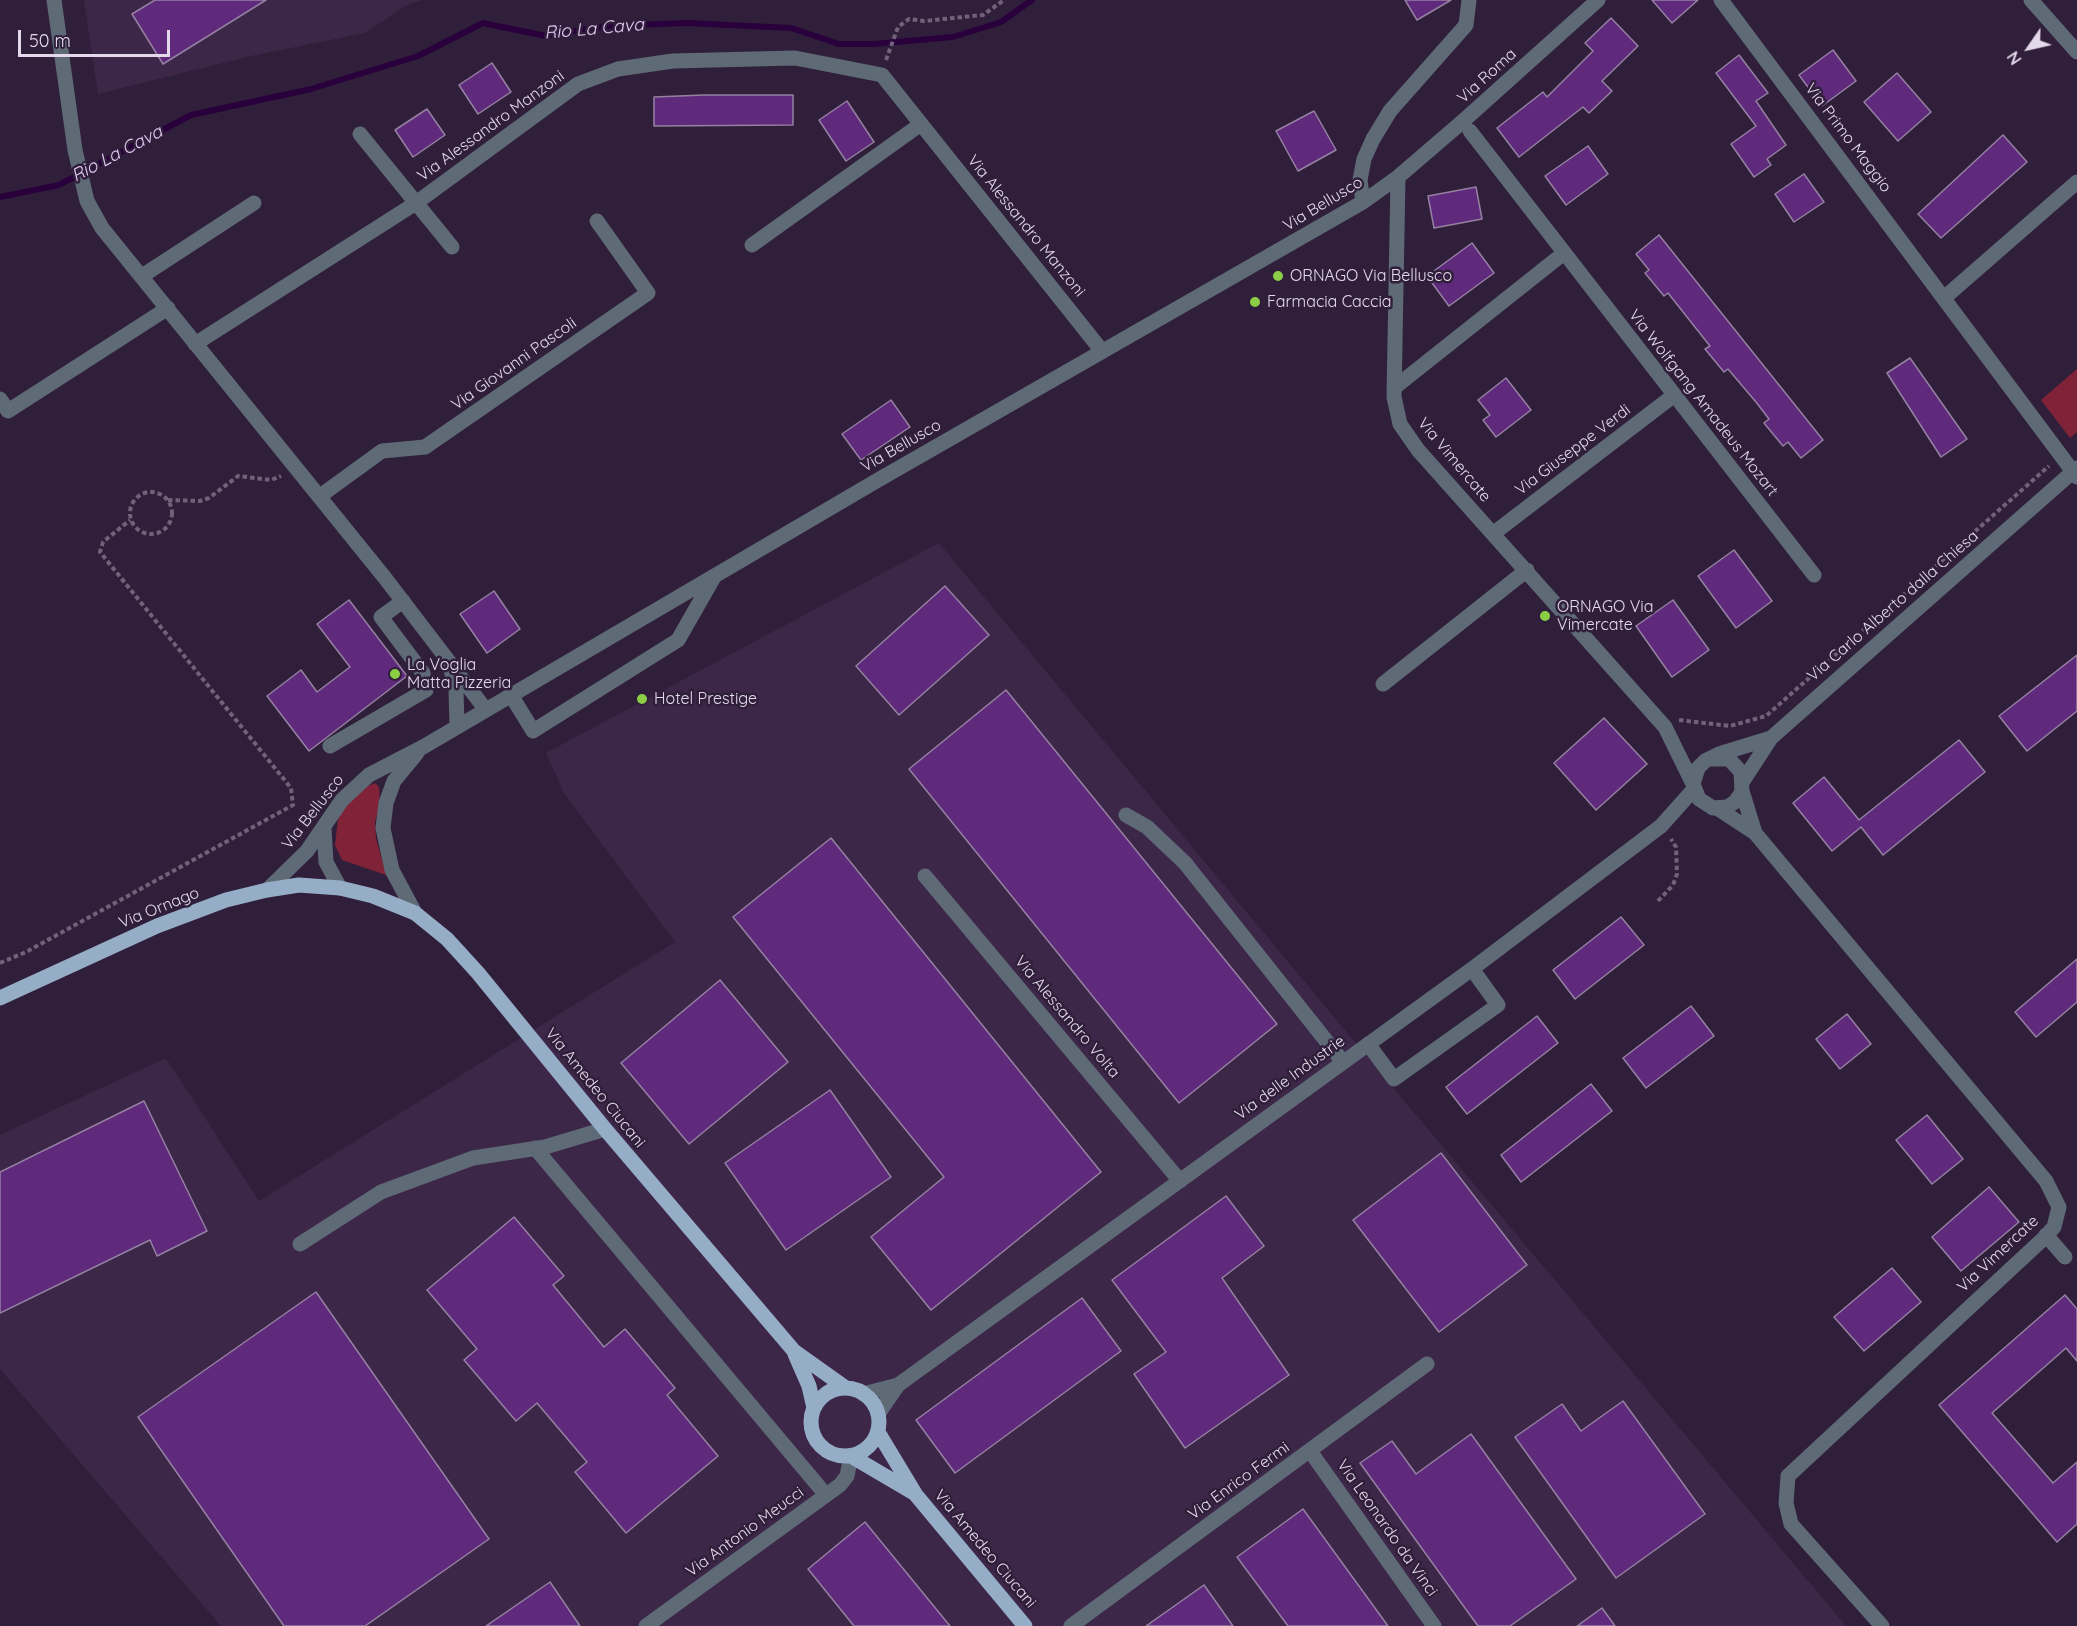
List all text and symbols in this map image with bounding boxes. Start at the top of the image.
water label: Rio La Cava [543,14,645,44]
scale bar [21,18,172,56]
north arrow [1999,18,2059,78]
text: 50 m [29,29,71,52]
street label: Via Roma [1454,45,1520,107]
text: N [2003,48,2026,69]
street label: Via Alessandro Manzoni [414,66,568,186]
street label: Via Primo Maggio [1801,80,1895,196]
water label: Rio La Cava [68,121,166,187]
street label: Via Alessandro Manzoni [963,151,1089,301]
street label: Via Bellusco [1280,173,1366,235]
place label: ORNAGO Via Bellusco [1290,266,1452,286]
marker: ORNAGO Via Bellusco [1271,269,1285,283]
place label: Farmacia Caccia [1267,292,1391,312]
marker: Farmacia Caccia [1248,295,1262,309]
street label: Via Wolfgang Amadeus Mozart [1624,306,1782,500]
street label: Via Giovanni Pascoli [448,314,580,414]
street label: Via Giuseppe Verdi [1512,400,1634,500]
street label: Via Vimercate [1413,414,1495,506]
street label: Via Bellusco [857,415,945,477]
street label: Via Carlo Alberto dalla Chiesa [1804,526,1982,686]
place label: ORNAGO Via Vimercate [1557,597,1653,635]
marker: ORNAGO Via Vimercate [1538,609,1552,623]
place label: La Voglia Matta Pizzeria [407,655,511,693]
marker: La Voglia Matta Pizzeria [388,667,402,681]
place label: Hotel Prestige [654,689,757,709]
marker: Hotel Prestige [635,692,649,706]
street label: Via Bellusco [278,771,348,853]
street label: Via Ornago [116,883,202,933]
street label: Via Alessandro Volta [1010,952,1124,1082]
street label: Via Amedeo Ciucani [541,1024,649,1152]
street label: Via delle Industrie [1231,1032,1349,1124]
street label: Via Vimercate [1953,1212,2043,1296]
street label: Via Enrico Fermi [1185,1438,1293,1524]
street label: Via Leonardo da Vinci [1333,1456,1441,1600]
street label: Via Antonio Meucci [682,1483,808,1581]
street label: Via Amedeo Ciucani [930,1486,1040,1612]

